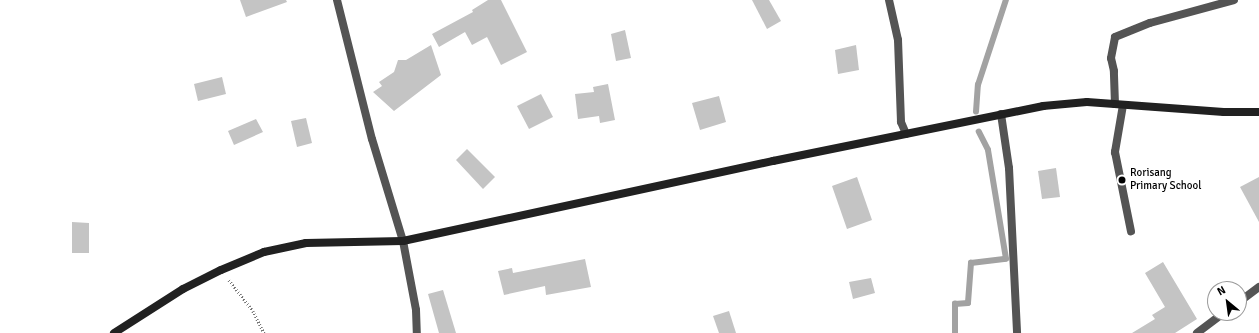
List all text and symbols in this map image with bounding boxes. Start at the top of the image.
place label: Rorisang Primary School [1130,167,1201,193]
marker: Rorisang Primary School [1117,175,1127,185]
north arrow [1207,281,1247,321]
text: N [1215,283,1228,298]

